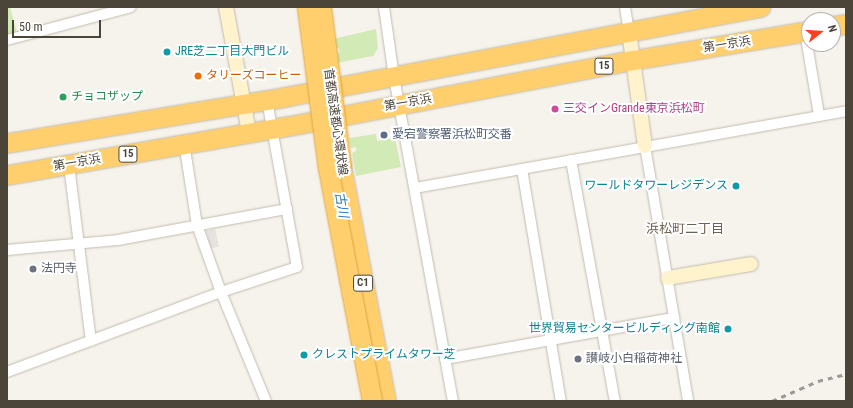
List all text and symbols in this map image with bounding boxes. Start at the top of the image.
scale bar [14,12,103,38]
north arrow [801,12,841,52]
text: 50 m [19,20,43,34]
text: N [825,24,839,34]
street label: 第一京浜 [702,34,752,56]
place label: JRE芝二丁目大門ビル [175,45,289,59]
marker: JRE芝二丁目大門ビル [162,47,172,57]
road number: 15 [594,57,614,75]
street label: 首都高速都心環状線 [320,68,350,176]
place label: タリーズコーヒー [206,69,302,83]
marker: タリーズコーヒー [193,71,203,81]
place label: チョコザップ [71,90,143,104]
marker: チョコザップ [58,92,68,102]
street label: 第一京浜 [383,92,433,114]
place label: 三交インGrande東京浜松町 [563,102,705,116]
marker: 三交インGrande東京浜松町 [550,104,560,114]
place label: 愛宕警察署浜松町交番 [392,128,512,142]
marker: 愛宕警察署浜松町交番 [379,130,389,140]
road number: 15 [118,145,138,163]
street label: 第一京浜 [52,152,102,174]
place label: ワールドタワーレジデンス [584,179,728,193]
marker: ワールドタワーレジデンス [731,181,741,191]
water label: 古川 [331,191,351,219]
district label: 浜松町二丁目 [646,221,724,237]
place label: 法円寺 [41,262,77,276]
marker: 法円寺 [28,264,38,274]
road number: C1 [353,274,373,292]
place label: 世界貿易センタービルディング南館 [528,322,720,336]
marker: 世界貿易センタービルディング南館 [723,324,733,334]
place label: クレストプライムタワー芝 [312,348,456,362]
marker: クレストプライムタワー芝 [299,350,309,360]
place label: 讃岐小白稲荷神社 [586,352,682,366]
marker: 讃岐小白稲荷神社 [573,354,583,364]

